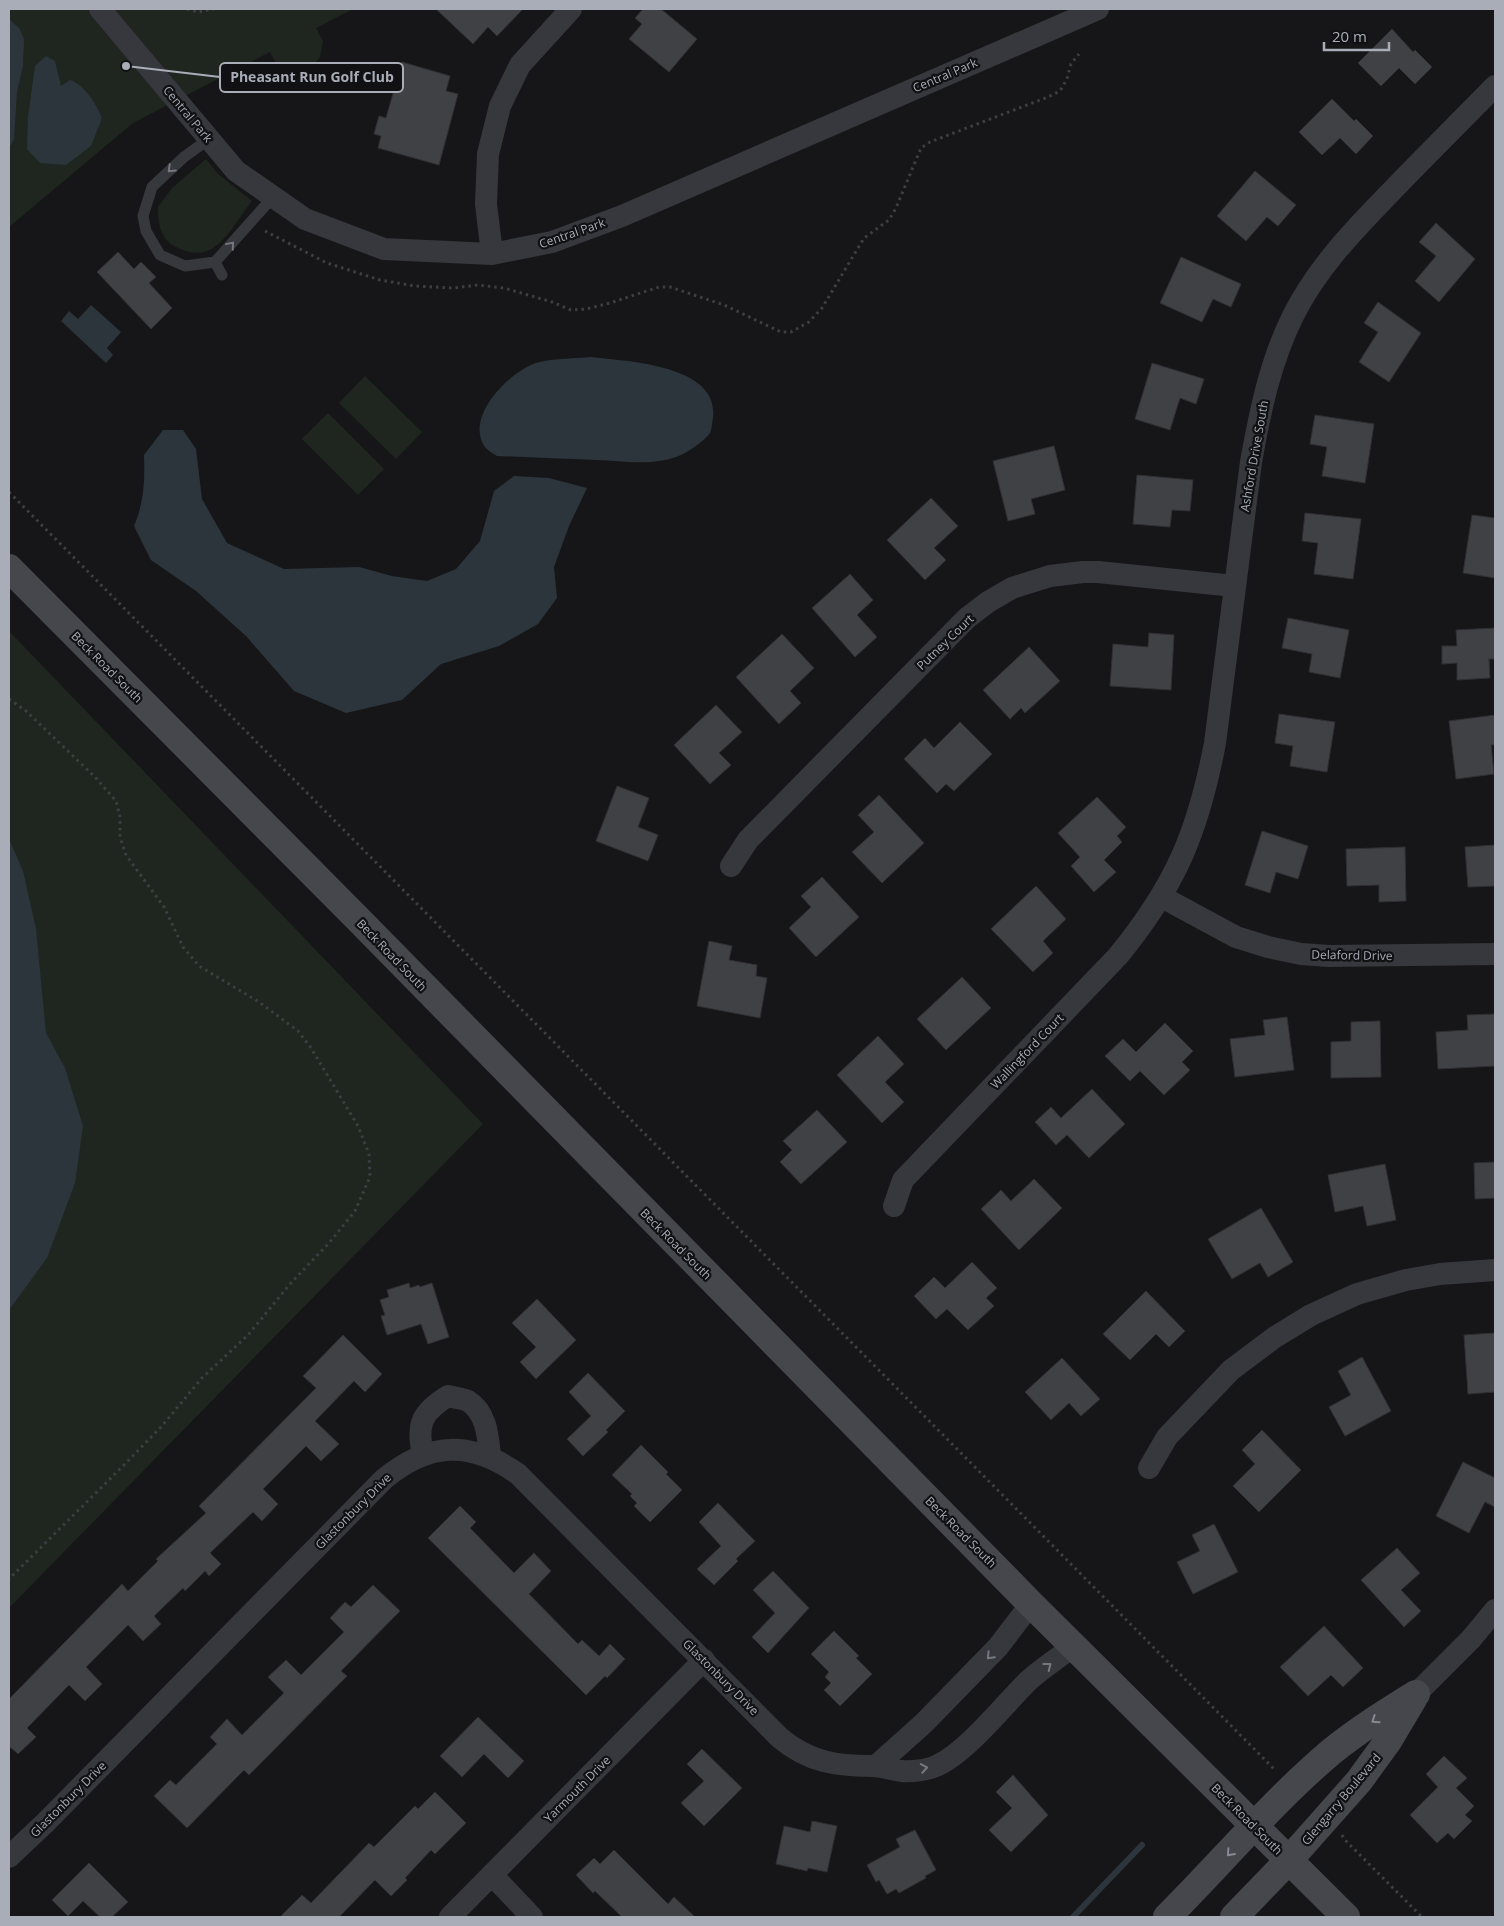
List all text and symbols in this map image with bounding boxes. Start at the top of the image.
scale bar [1324,20,1389,52]
text: 20 m [1332,26,1367,46]
street label: Central Park [910,53,981,96]
callout: Pheasant Run Golf Club [220,63,403,92]
text: Pheasant Run Golf Club [230,67,394,86]
street label: Central Park [159,82,217,146]
one-way arrow [168,163,177,172]
street label: Central Park [537,214,608,252]
one-way arrow [225,242,234,251]
street label: Ashford Drive South [1236,399,1272,513]
street label: Putney Court [913,610,977,674]
street label: Beck Road South [68,628,146,706]
street label: Beck Road South [353,915,431,995]
street label: Delaford Drive [1311,946,1393,964]
street label: Wallingford Court [987,1010,1067,1092]
street label: Beck Road South [637,1205,715,1283]
street label: Glastonbury Drive [311,1469,395,1553]
street label: Beck Road South [922,1493,1000,1571]
street label: Glastonbury Drive [679,1635,763,1719]
one-way arrow [987,1650,996,1659]
one-way arrow [1042,1663,1052,1672]
one-way arrow [1371,1714,1381,1723]
street label: Glengarry Boulevard [1298,1749,1384,1849]
street label: Yarmouth Drive [540,1752,614,1826]
street label: Glastonbury Drive [26,1757,110,1841]
one-way arrow [920,1764,929,1774]
street label: Beck Road South [1208,1780,1286,1858]
one-way arrow [1226,1847,1235,1856]

